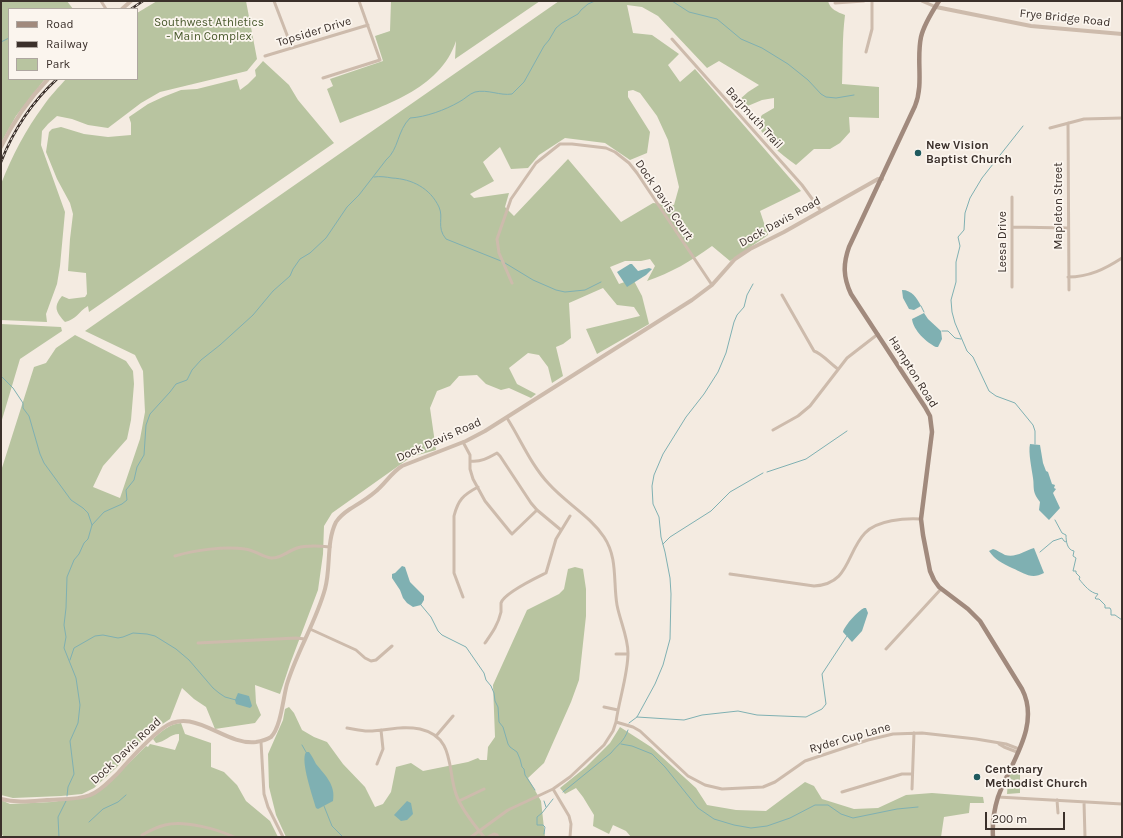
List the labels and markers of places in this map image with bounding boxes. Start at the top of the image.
place label: New Vision Baptist Church [926,139,1012,167]
marker: New Vision Baptist Church [913,148,923,158]
place label: Centenary Methodist Church [985,763,1087,791]
marker: Centenary Methodist Church [972,772,982,782]

